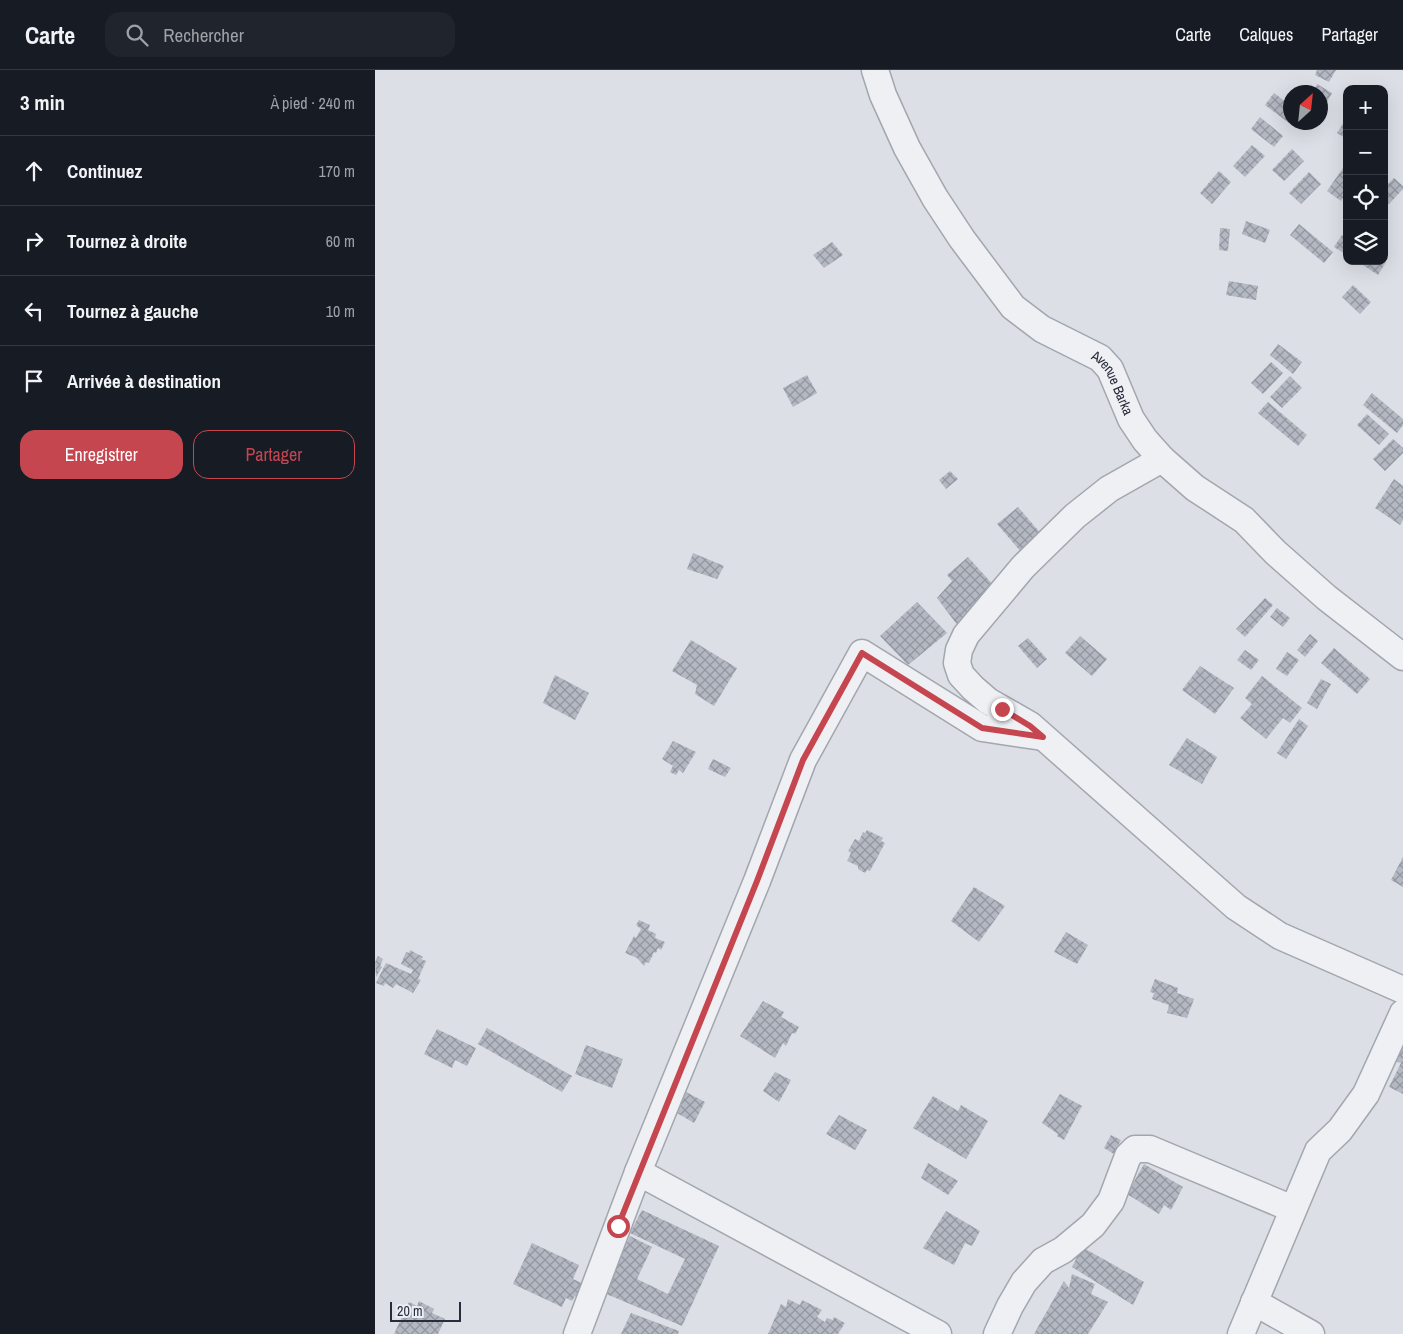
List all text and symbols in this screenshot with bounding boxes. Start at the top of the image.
search box [105,12,455,57]
text: Carte [25,19,75,51]
icon: search [123,21,151,49]
text: Rechercher [163,22,244,48]
text: Carte [1175,22,1211,47]
text: Calques [1239,22,1293,47]
text: Partager [1321,22,1378,47]
north arrow [1283,85,1328,130]
map controls [1343,85,1388,265]
button: + [1343,85,1388,130]
text: 3 min [20,88,65,117]
text: À pied · 240 m [270,92,355,114]
button: − [1343,130,1388,175]
icon: ahead [20,157,48,185]
text: Continuez [67,158,142,184]
text: 170 m [319,160,355,182]
button: locate [1343,175,1388,220]
button: layers [1343,220,1388,265]
icon: right [20,227,48,255]
text: Tournez à droite [67,228,187,254]
text: 60 m [326,230,355,252]
icon: left [20,297,48,325]
text: Tournez à gauche [67,298,198,324]
text: 10 m [326,300,355,322]
street label: Avenue Barka [1088,346,1138,418]
icon: arrive [20,367,48,395]
text: Arrivée à destination [67,368,221,394]
button: Enregistrer [20,430,183,479]
button: Partager [193,430,355,479]
route end [991,698,1014,721]
route start [607,1215,630,1238]
scale bar [390,1299,461,1322]
text: 20 m [397,1302,423,1320]

